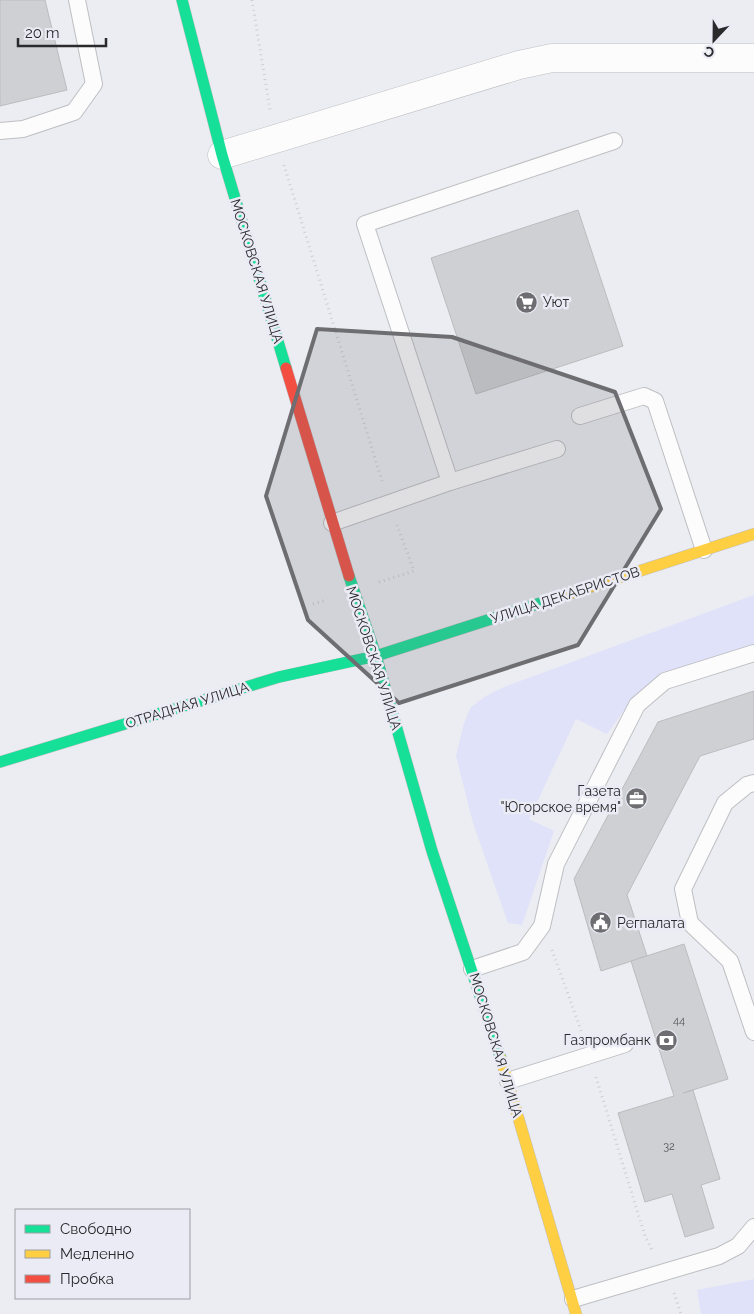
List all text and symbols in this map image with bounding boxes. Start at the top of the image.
scale bar [18,15,105,47]
north arrow [689,15,739,65]
text: 20 m [25,24,60,42]
text: С [701,43,717,61]
street label: МОСКОВСКАЯ УЛИЦА [227,197,287,346]
supermarket icon: Уют [515,290,539,314]
place label: Уют [543,294,570,310]
street label: УЛИЦА ДЕКАБРИСТОВ [488,563,642,627]
street label: МОСКОВСКАЯ УЛИЦА [343,584,405,732]
street label: ОТРАДНАЯ УЛИЦА [123,678,251,731]
place label: Газета "Югорское время" [500,783,621,815]
office icon: Газета "Югорское время" [625,787,649,811]
public building icon: Регпалата [589,911,613,935]
place label: Регпалата [617,915,685,931]
street label: МОСКОВСКАЯ УЛИЦА [466,971,526,1120]
house number: 44 [673,1014,685,1027]
bank icon: Газпромбанк [655,1028,679,1052]
place label: Газпромбанк [563,1032,651,1048]
house number: 32 [663,1140,675,1153]
legend [15,1209,190,1299]
text: Свободно [60,1220,132,1238]
text: Медленно [60,1245,134,1263]
text: Пробка [60,1270,114,1288]

